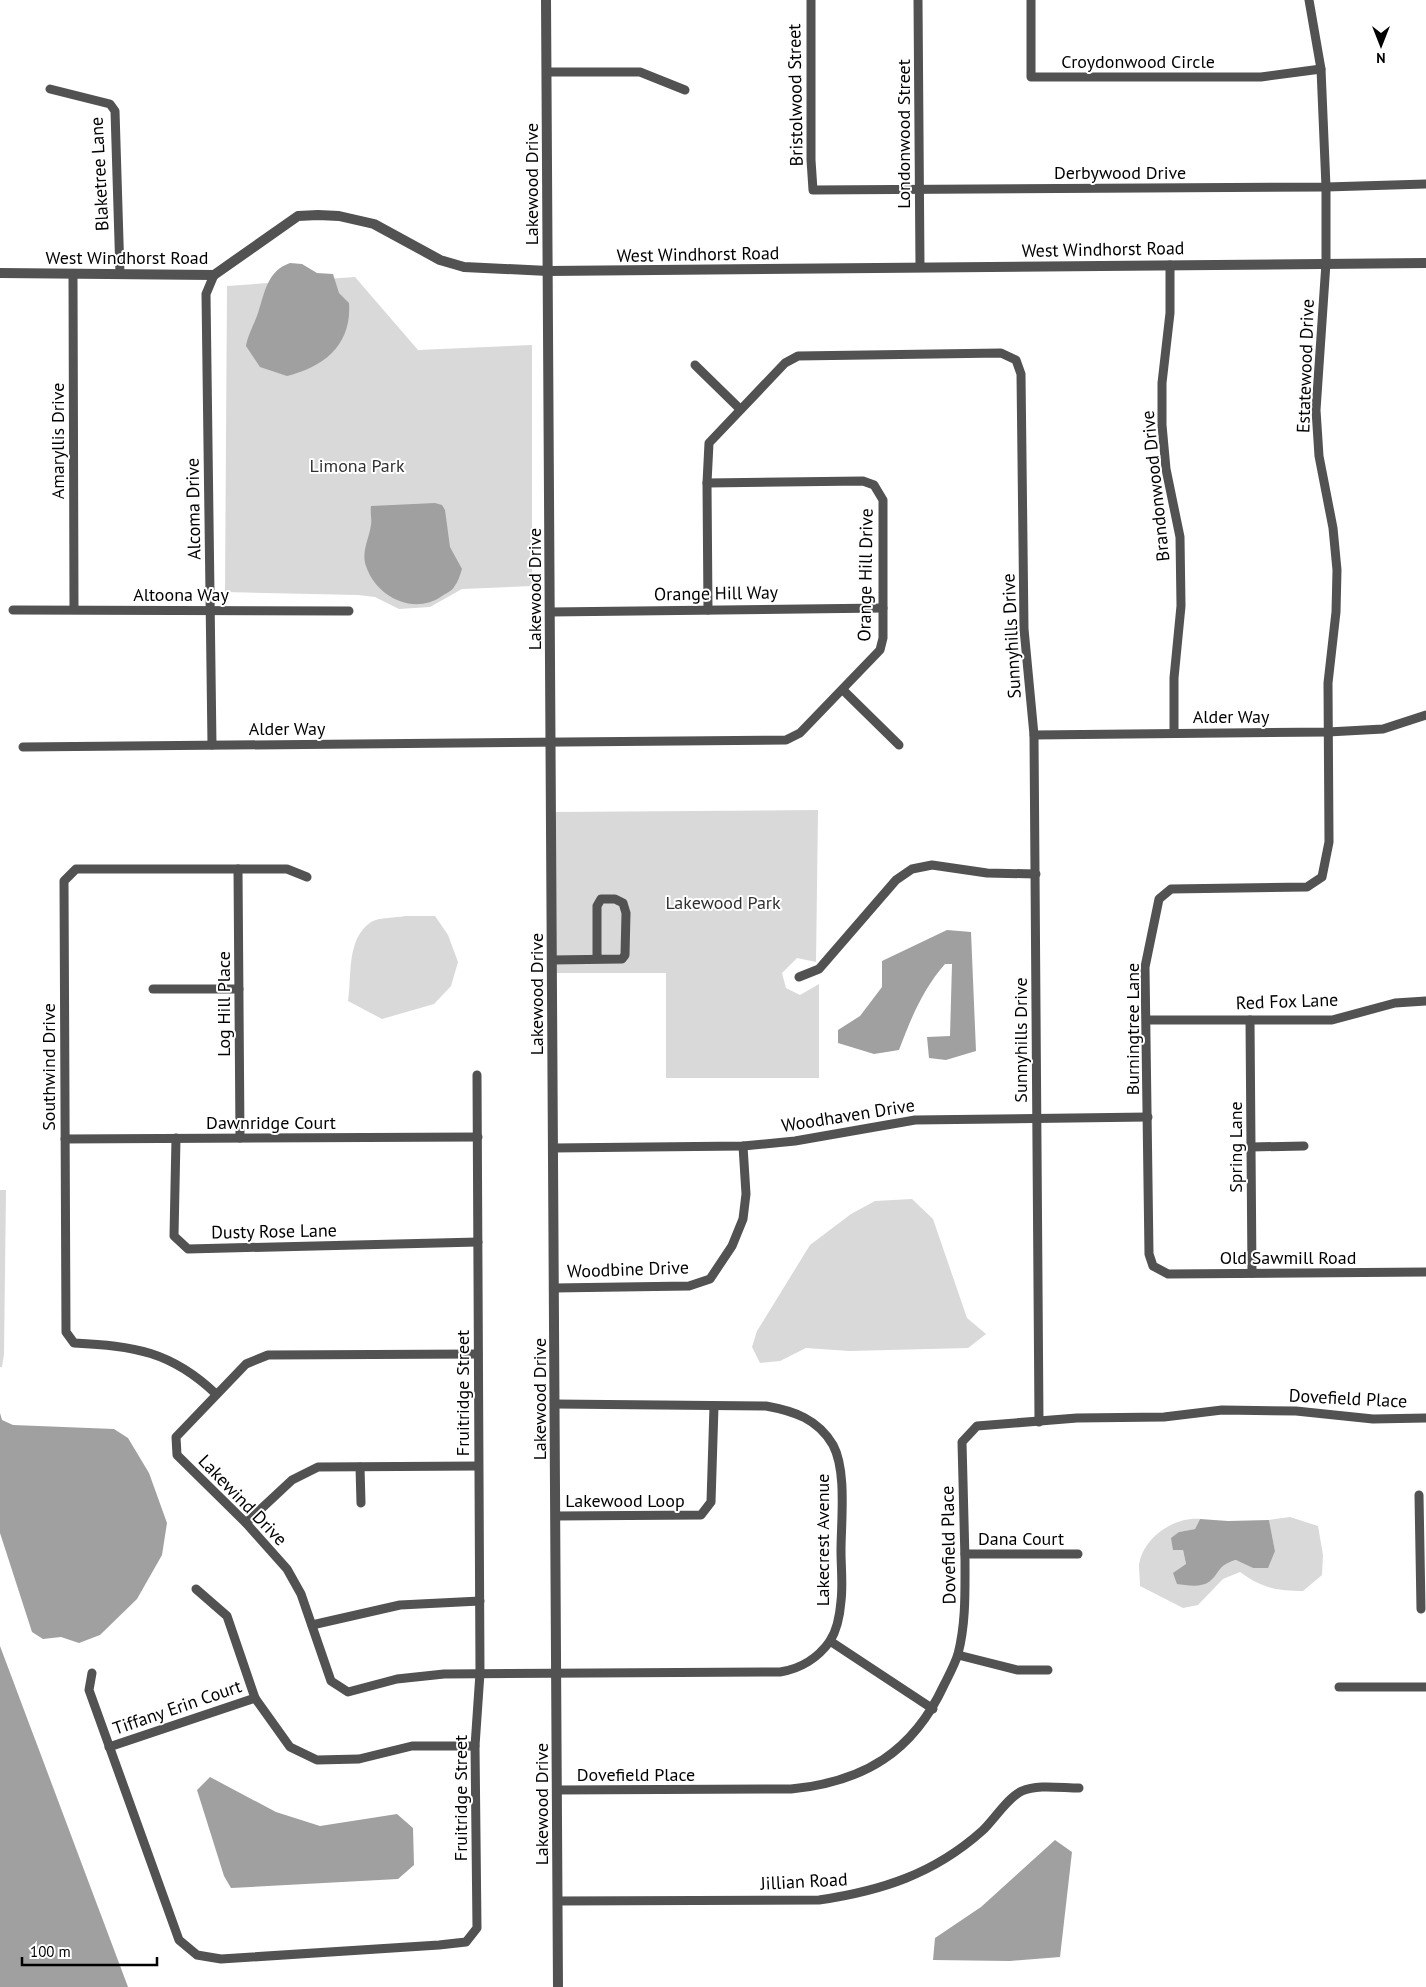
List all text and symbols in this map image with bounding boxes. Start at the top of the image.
north arrow [1356,20,1406,70]
street label: Bristolwood Street [782,23,808,167]
text: N [1376,49,1386,67]
street label: Croydonwood Circle [1061,50,1215,73]
street label: Londonwood Street [892,59,915,209]
street label: Blaketree Lane [85,116,113,232]
street label: Lakewood Drive [520,123,543,245]
street label: Derbywood Drive [1054,161,1186,184]
street label: West Windhorst Road [1021,236,1185,262]
street label: West Windhorst Road [616,241,780,267]
street label: West Windhorst Road [46,246,208,269]
street label: Estatewood Drive [1291,299,1319,433]
street label: Amaryllis Drive [46,383,69,499]
street label: Brandonwood Drive [1136,409,1174,563]
park label: Limona Park [309,454,405,477]
street label: Alcoma Drive [181,458,205,560]
street label: Orange Hill Drive [852,508,878,642]
street label: Lakewood Drive [523,528,546,650]
street label: Sunnyhills Drive [996,573,1026,699]
street label: Orange Hill Way [654,580,779,606]
street label: Altoona Way [133,583,229,606]
street label: Alder Way [1193,705,1270,728]
street label: Alder Way [249,717,326,740]
park label: Lakewood Park [665,891,781,914]
street label: Lakewood Drive [525,933,548,1055]
street label: Log Hill Place [212,951,235,1057]
street label: Burningtree Lane [1121,963,1144,1095]
street label: Sunnyhills Drive [1009,977,1032,1103]
street label: Red Fox Lane [1235,988,1339,1014]
street label: Southwind Drive [37,1003,60,1131]
street label: Woodhaven Drive [780,1093,916,1137]
street label: Spring Lane [1224,1101,1247,1193]
street label: Dawnridge Court [206,1111,336,1134]
street label: Dusty Rose Lane [211,1218,337,1244]
street label: Old Sawmill Road [1220,1246,1356,1269]
street label: Woodbine Drive [567,1255,689,1283]
street label: Fruitridge Street [451,1330,474,1456]
street label: Lakewood Drive [528,1338,551,1460]
street label: Dovefield Place [1288,1383,1408,1413]
street label: Lakewind Drive [194,1450,292,1550]
street label: Lakecrest Avenue [811,1474,834,1606]
street label: Dovefield Place [935,1486,961,1604]
street label: Lakewood Loop [565,1489,685,1512]
street label: Dana Court [978,1527,1064,1550]
street label: Tiffany Erin Court [110,1674,244,1740]
street label: Fruitridge Street [449,1735,472,1861]
street label: Lakewood Drive [530,1743,553,1865]
street label: Dovefield Place [577,1763,695,1786]
street label: Jillian Road [759,1867,848,1895]
scale bar [22,1934,158,1966]
text: 100 m [30,1942,71,1961]

